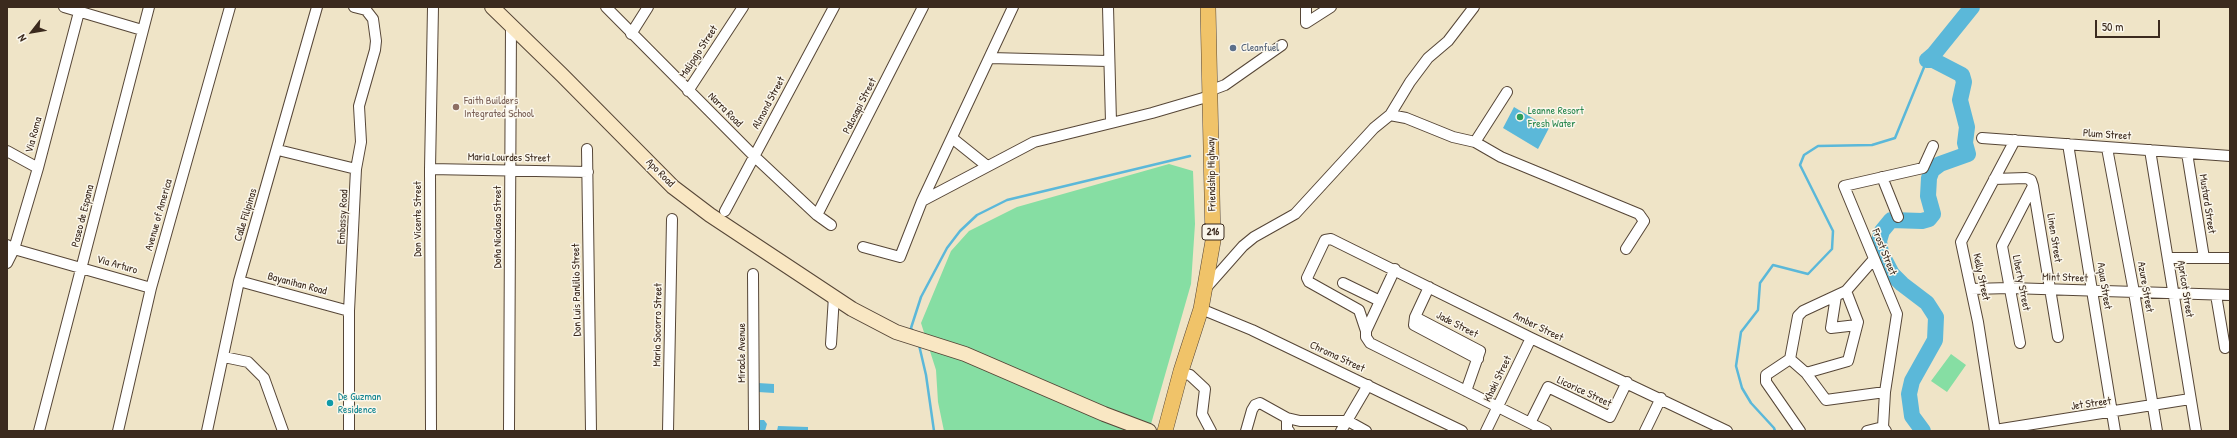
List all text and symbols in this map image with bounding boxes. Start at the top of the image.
north arrow [12,12,52,52]
scale bar [2097,12,2162,38]
text: 50 m [2102,18,2123,35]
street label: Malipajo Street [677,23,721,81]
text: N [14,32,29,44]
place label: Cleanfuel [1241,41,1279,55]
marker: Cleanfuel [1228,43,1238,53]
street label: Almond Street [750,74,788,132]
street label: Palosapi Street [840,76,880,136]
street label: Narra Road [705,90,745,130]
place label: Faith Builders Integrated School [464,94,534,120]
marker: Faith Builders Integrated School [451,102,461,112]
place label: Leanne Resort Fresh Water [1528,104,1584,130]
marker: Leanne Resort Fresh Water [1515,112,1525,122]
street label: Via Roma [23,116,45,154]
street label: Plum Street [2082,127,2132,143]
street label: Friendship Highway [1205,137,1219,211]
street label: Maria Lourdes Street [468,151,550,165]
street label: Apo Road [643,156,677,190]
street label: Mustard Street [2196,173,2218,235]
street label: Avenue of America [142,178,176,252]
street label: Don Vicente Street [411,181,425,257]
street label: Paseo de Espana [69,183,97,249]
street label: Doña Nicolasa Street [491,186,505,268]
street label: Calle Filipinas [232,187,260,243]
street label: Embassy Road [335,189,351,245]
street label: Linen Street [2044,213,2064,263]
road number: 216 [1202,224,1224,240]
street label: Frost Street [1869,227,1899,277]
street label: Don Luis Panlilio Street [570,243,584,337]
street label: Kelly Street [1970,252,1992,302]
street label: Via Arturo [95,253,139,277]
street label: Liberty Street [2009,254,2033,312]
street label: Apricot Street [2174,260,2196,318]
street label: Azure Street [2134,261,2156,313]
street label: Aqua Street [2094,262,2114,310]
street label: Bayanihan Road [266,270,328,298]
street label: Mint Street [2042,271,2088,285]
street label: Maria Socorro Street [651,283,665,367]
street label: Jade Street [1434,309,1480,341]
street label: Amber Street [1511,309,1565,345]
street label: Miracle Avenue [735,323,749,383]
street label: Chroma Street [1307,338,1367,376]
street label: Khaki Street [1481,354,1515,404]
street label: Licorice Street [1555,374,1613,410]
place label: De Guzman Residence [338,390,381,416]
street label: Jet Street [2070,395,2112,413]
marker: De Guzman Residence [325,398,335,408]

